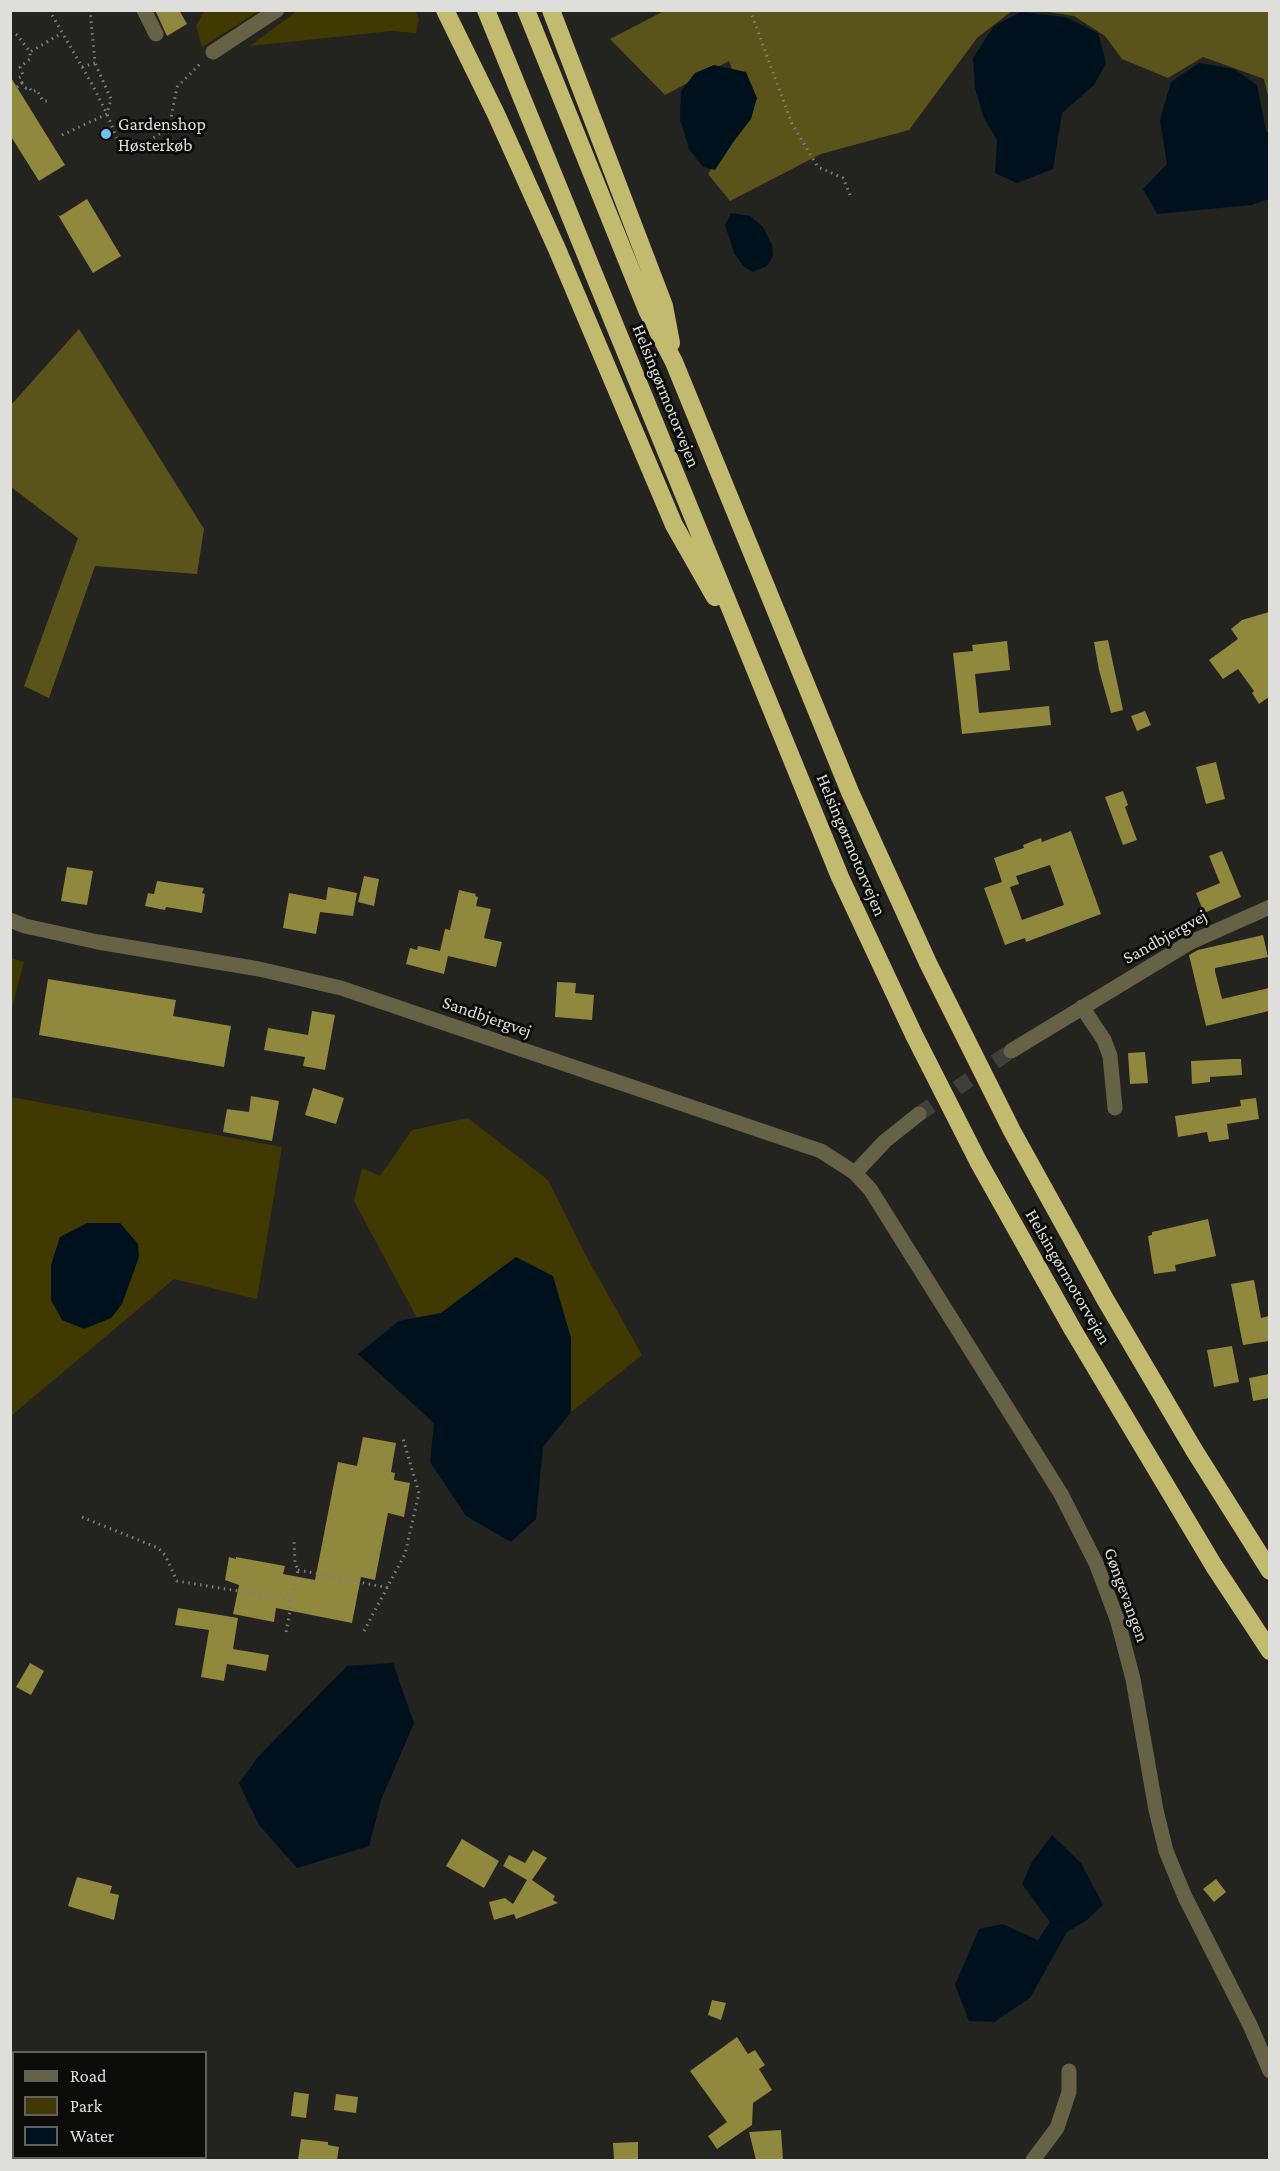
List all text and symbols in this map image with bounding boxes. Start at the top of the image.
place label: Gardenshop Høsterkøb [118,113,206,156]
marker: Gardenshop Høsterkøb [99,127,113,141]
street label: Helsingørmotorvejen [627,321,705,471]
street label: Helsingørmotorvejen [811,771,891,919]
street label: Sandbjergvej [1119,905,1211,969]
street label: Sandbjergvej [440,992,534,1042]
street label: Helsingørmotorvejen [1021,1206,1115,1348]
street label: Gøngevangen [1099,1545,1153,1645]
legend [12,2051,207,2159]
text: Road [70,2066,107,2086]
text: Park [70,2096,102,2116]
text: Water [70,2126,114,2146]

